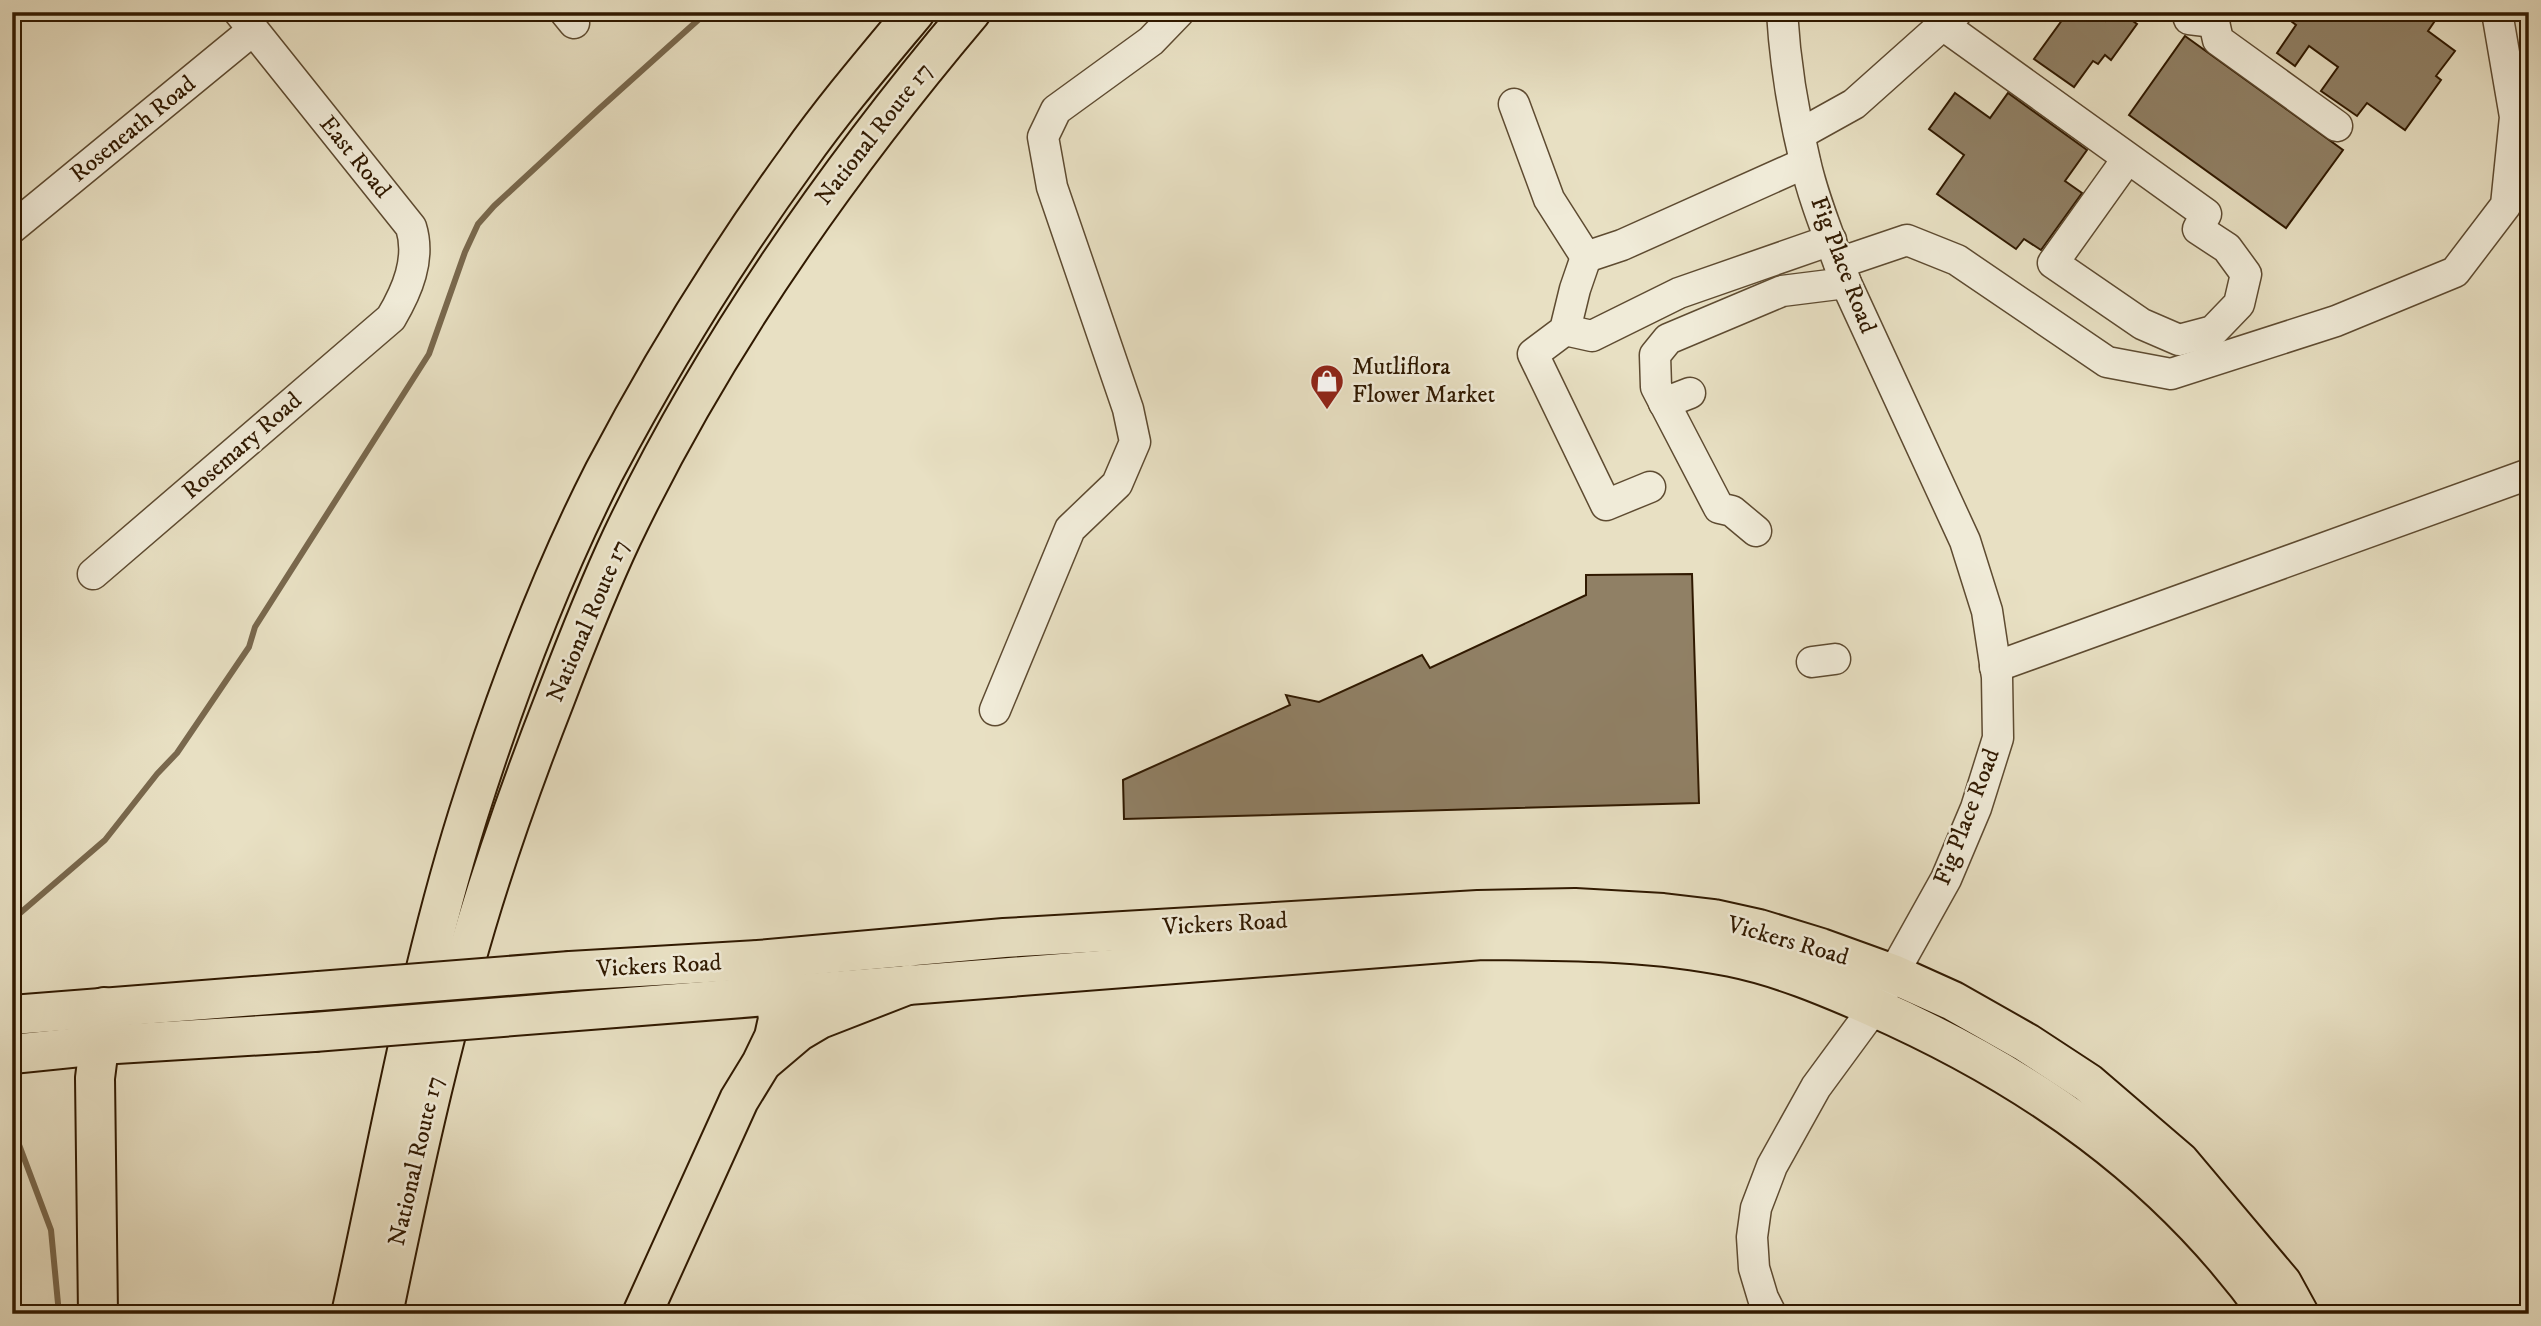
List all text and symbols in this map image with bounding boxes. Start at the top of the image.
street label: National Route 17 [809,56,939,212]
street label: Roseneath Road [64,69,202,189]
street label: East Road [313,110,397,204]
street label: Fig Place Road [1803,192,1883,338]
place label: Mutliflora Flower Market [1352,352,1495,410]
shop icon: Mutliflora Flower Market [1308,362,1346,411]
street label: Rosemary Road [176,386,308,506]
street label: National Route 17 [540,535,636,707]
street label: Fig Place Road [1927,744,2007,890]
street label: Vickers Road [1161,906,1288,942]
street label: Vickers Road [1723,909,1852,973]
street label: Vickers Road [595,948,722,984]
street label: National Route 17 [382,1073,450,1249]

